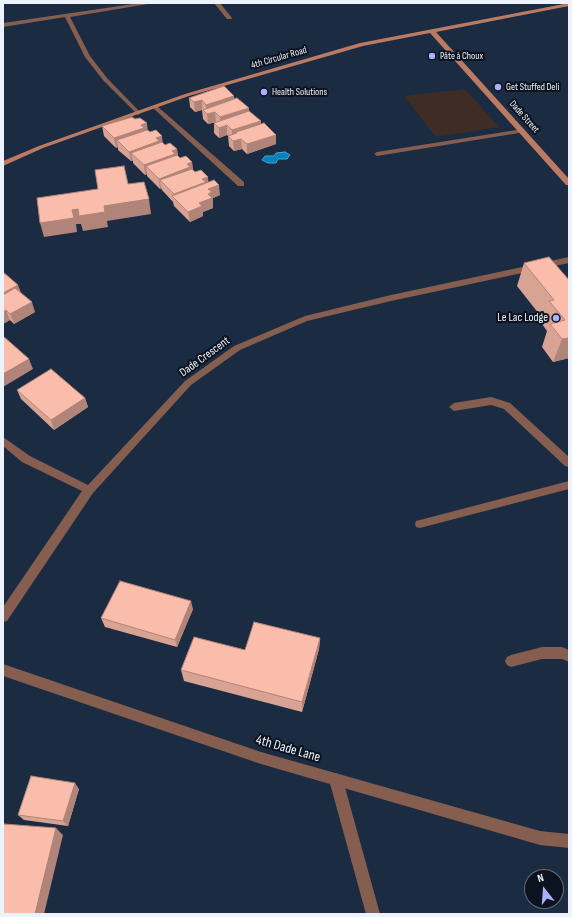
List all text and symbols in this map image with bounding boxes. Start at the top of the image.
street label: 4th Circular Road [250,44,308,72]
place label: Pâte à Choux [440,50,483,62]
marker: Pâte à Choux [427,51,437,61]
place label: Get Stuffed Deli [506,81,559,93]
marker: Get Stuffed Deli [493,82,503,92]
place label: Health Solutions [272,86,327,98]
marker: Health Solutions [259,87,269,97]
street label: Dade Street [506,98,542,136]
place label: Le Lac Lodge [497,311,548,325]
marker: Le Lac Lodge [551,313,561,323]
street label: Dade Crescent [177,334,233,380]
street label: 4th Dade Lane [254,732,322,766]
north arrow [524,869,564,909]
text: N [536,871,545,885]

